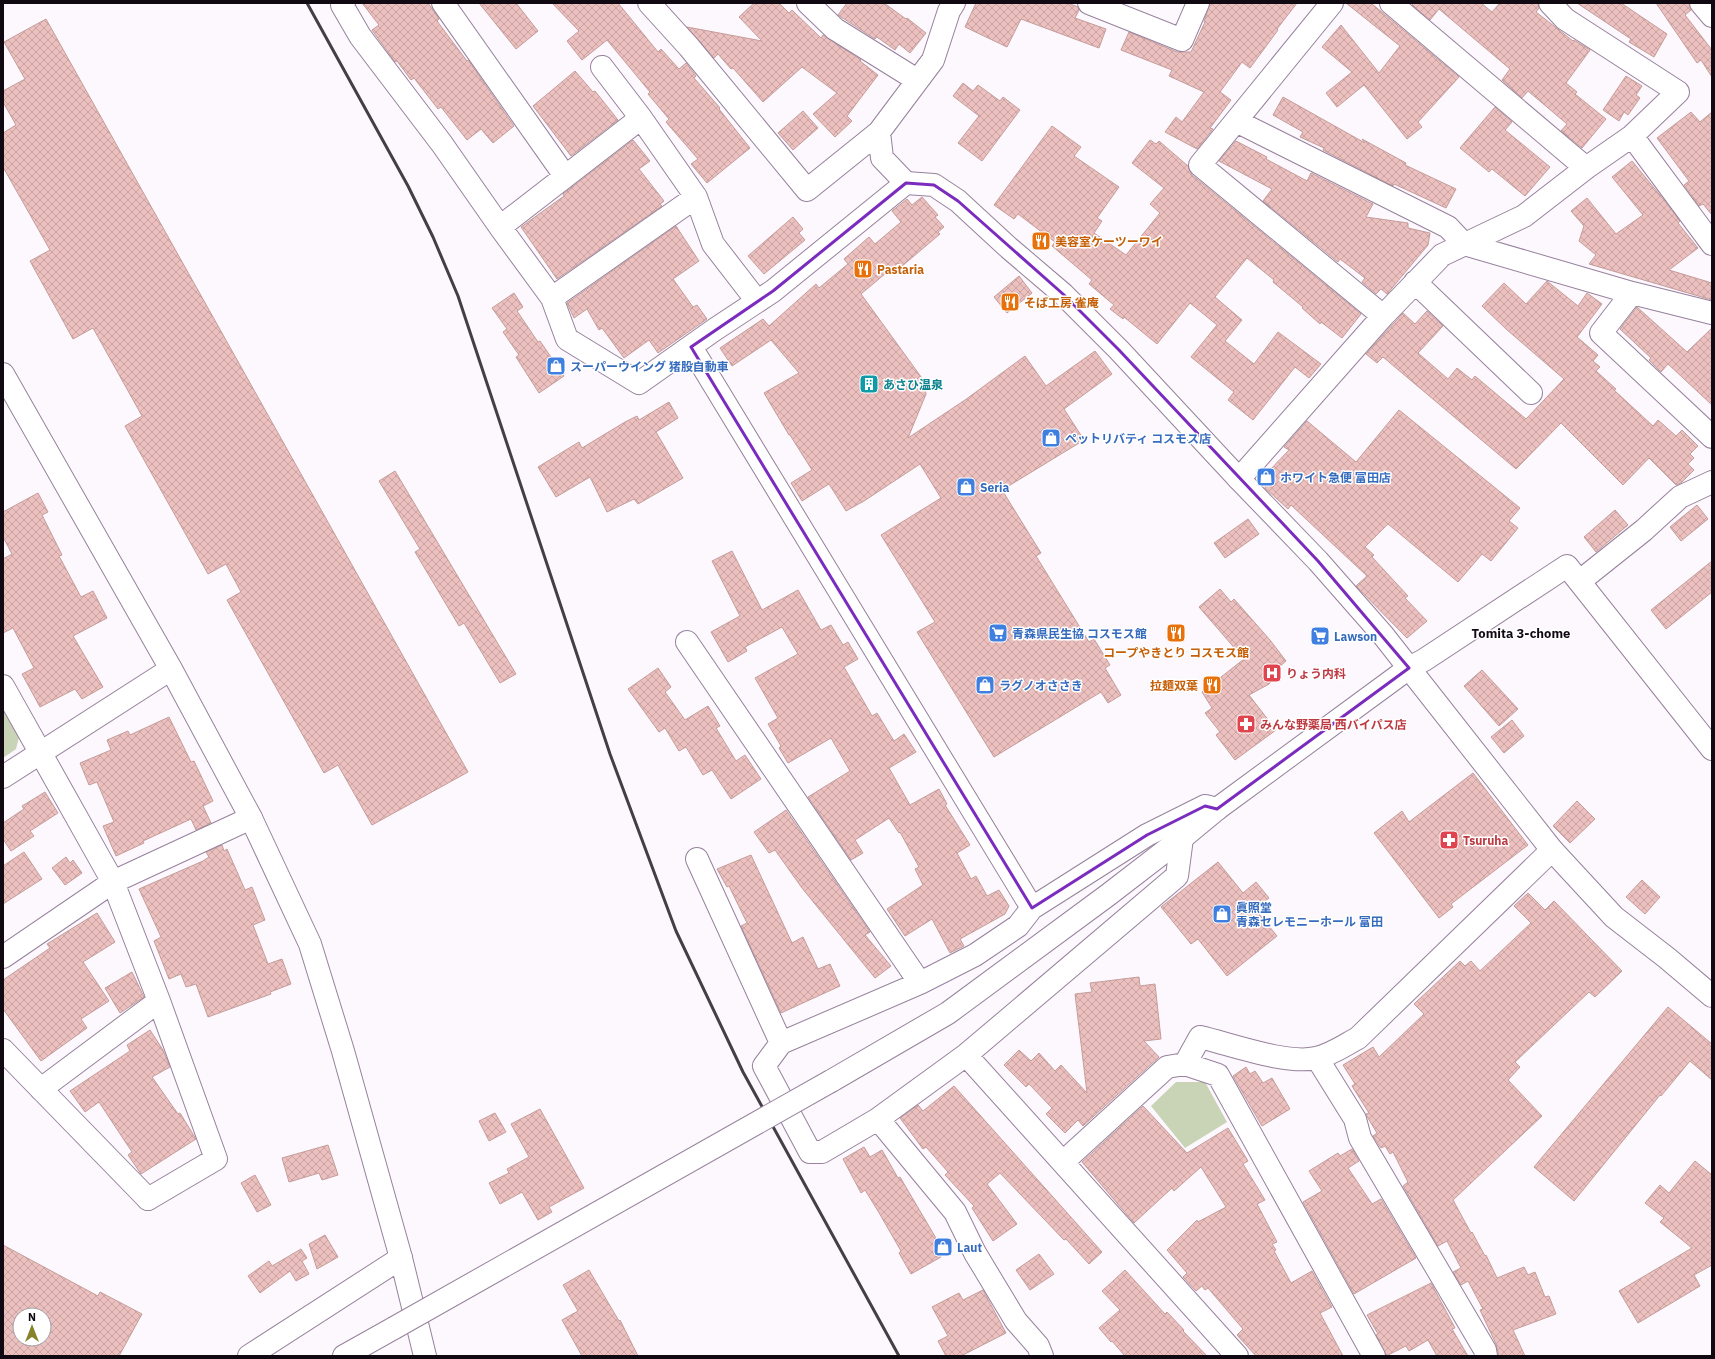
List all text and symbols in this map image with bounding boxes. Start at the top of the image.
restaurant icon: 美容室ケーツーワイ [1030,230,1052,252]
place label: 美容室ケーツーワイ [1055,234,1163,249]
restaurant icon: Pastaria [852,258,874,280]
place label: Pastaria [877,262,924,277]
restaurant icon: そば工房 雀庵 [999,291,1021,313]
place label: そば工房 雀庵 [1024,295,1099,310]
shop icon: スーパーウイング 猪股自動車 [545,355,567,377]
place label: スーパーウイング 猪股自動車 [570,359,729,374]
building icon: あさひ温泉 [858,373,880,395]
place label: あさひ温泉 [883,377,943,392]
shop icon: ペットリバティ コスモス店 [1040,427,1062,449]
place label: ペットリバティ コスモス店 [1065,431,1211,446]
shop icon: ホワイト急便 富田店 [1255,466,1277,488]
place label: ホワイト急便 富田店 [1280,470,1391,485]
shop icon: Seria [955,476,977,498]
place label: Seria [980,480,1010,495]
supermarket icon: 青森県民生協 コスモス館 [987,622,1009,644]
restaurant icon: コープやきとり コスモス館 [1165,622,1187,644]
supermarket icon: Lawson [1309,625,1331,647]
district label: Tomita 3-chome [1472,625,1570,642]
place label: 青森県民生協 コスモス館 [1012,626,1147,641]
place label: Lawson [1334,629,1377,644]
place label: コープやきとり コスモス館 [1103,645,1249,660]
hospital icon: りょう内科 [1261,662,1283,684]
place label: りょう内科 [1286,666,1346,681]
shop icon: ラグノオささき [974,674,996,696]
restaurant icon: 拉麺双葉 [1201,674,1223,696]
place label: ラグノオささき [999,678,1083,693]
place label: 拉麺双葉 [1150,678,1198,693]
pharmacy icon: みんな野薬局 西バイパス店 [1235,713,1257,735]
place label: みんな野薬局 西バイパス店 [1260,717,1407,732]
pharmacy icon: Tsuruha [1438,829,1460,851]
place label: Tsuruha [1463,833,1509,848]
place label: 眞照堂 青森セレモニーホール 富田 [1236,900,1383,929]
shop icon: 眞照堂 青森セレモニーホール 富田 [1211,903,1233,925]
shop icon: Laut [932,1236,954,1258]
place label: Laut [957,1240,982,1255]
north arrow [12,1307,52,1347]
text: N [28,1310,36,1324]

